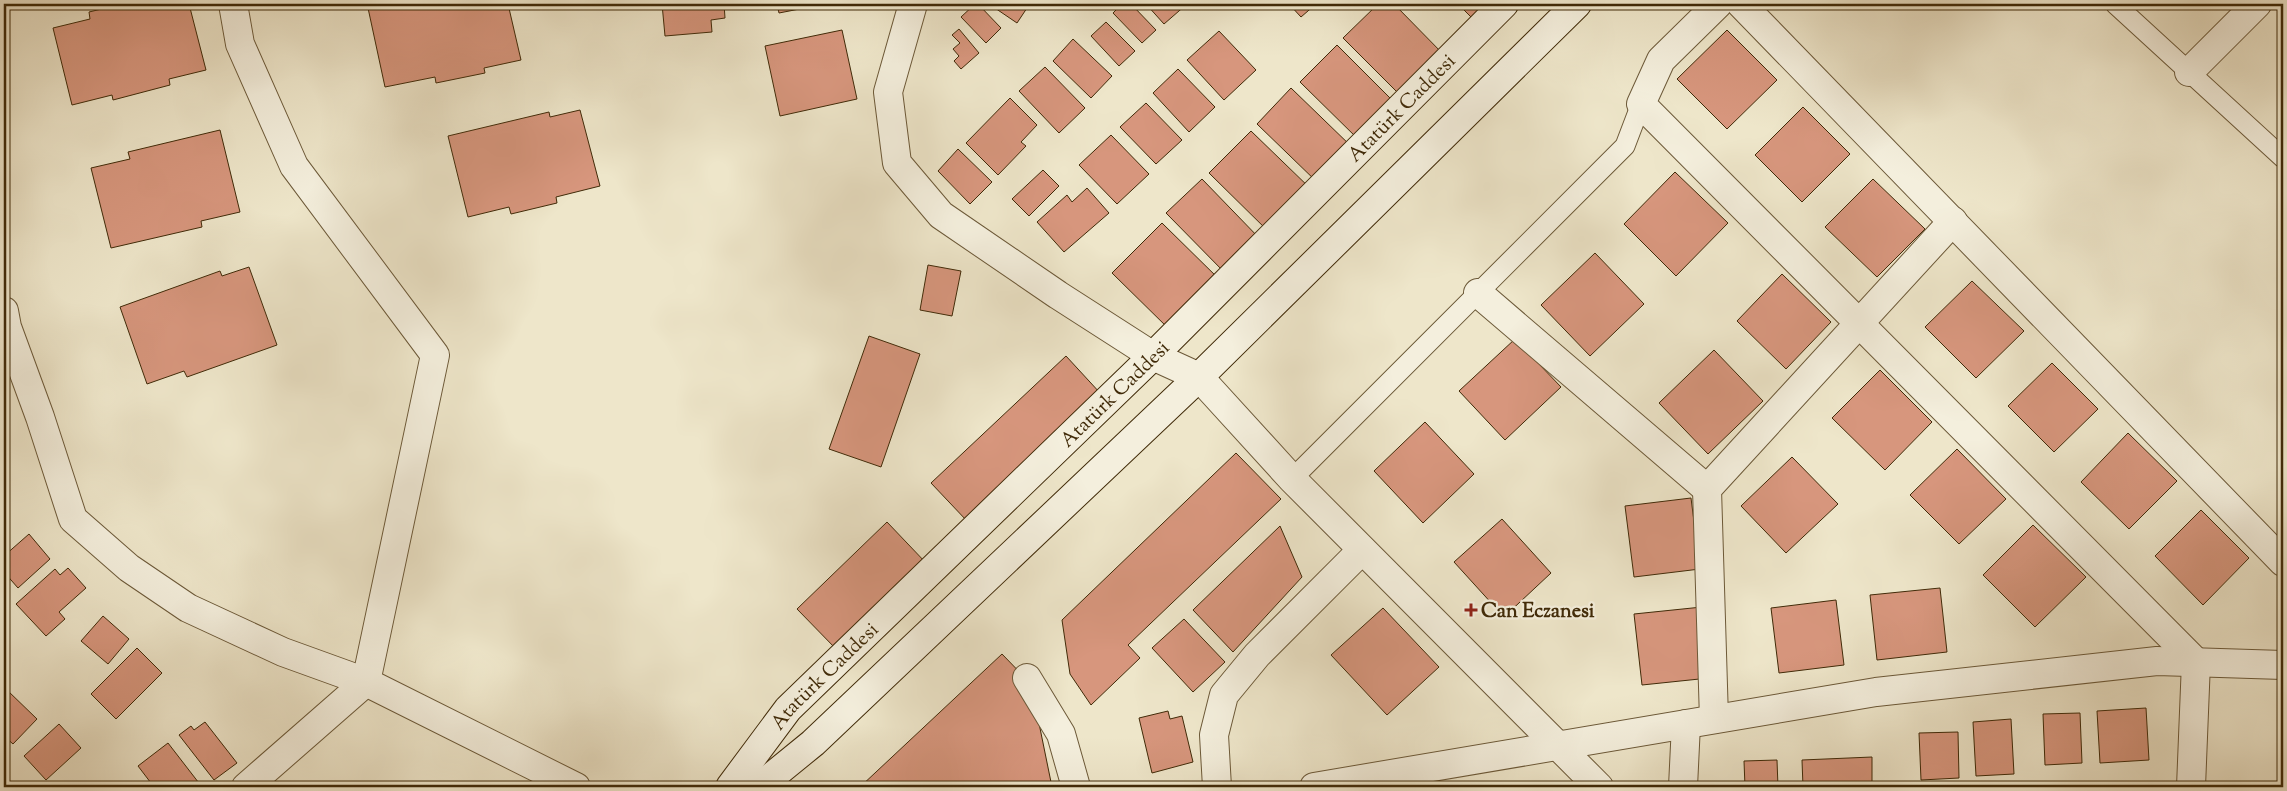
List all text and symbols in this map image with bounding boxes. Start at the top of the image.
street label: Atatürk Caddesi [1342,48,1464,170]
street label: Atatürk Caddesi [1055,335,1178,455]
place label: Can Eczanesi [1481,598,1595,627]
marker: Can Eczanesi [1465,604,1477,616]
street label: Atatürk Caddesi [765,617,886,737]

